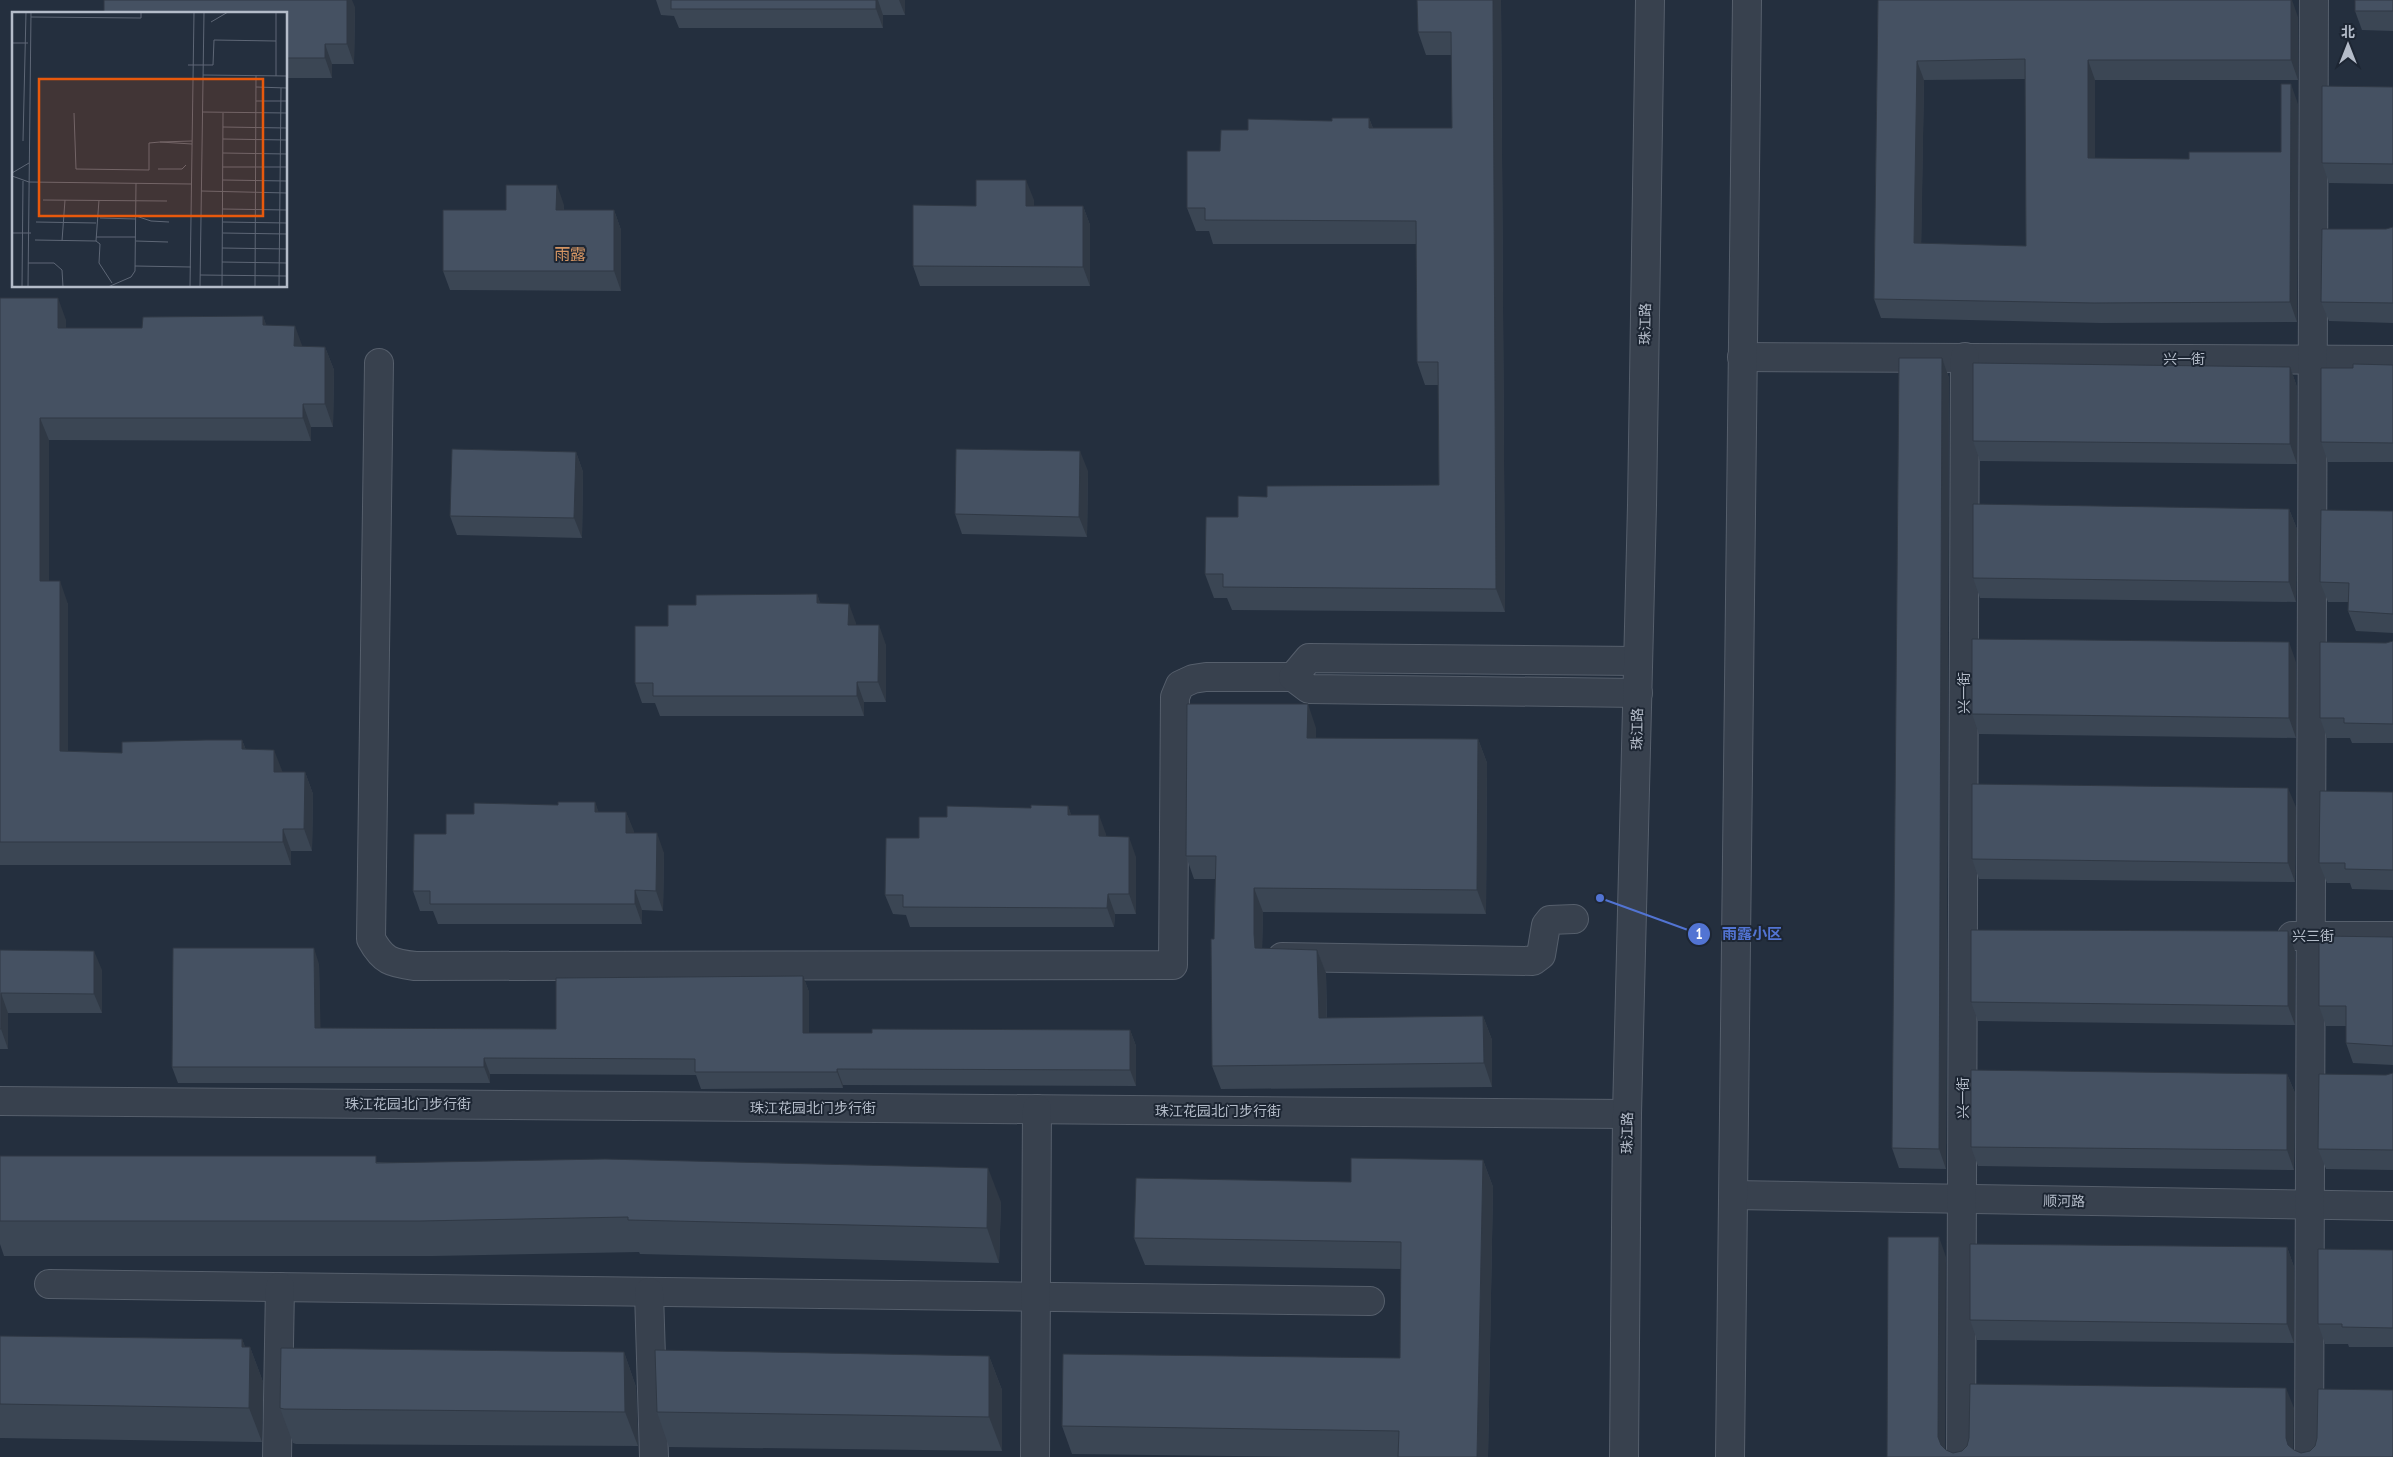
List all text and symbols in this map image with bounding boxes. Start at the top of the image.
inset map [12,12,288,288]
north arrow [2323,20,2373,70]
text: 北 [2341,23,2355,41]
district label: 雨露 [554,244,586,264]
street label: 珠江路 [1636,303,1654,345]
street label: 兴一街 [2163,350,2205,368]
street label: 兴一街 [1955,672,1973,714]
street label: 珠江路 [1628,708,1646,750]
callout: 雨露小区 [1687,919,1792,949]
text: 1 [1695,924,1703,943]
text: 雨露小区 [1722,924,1782,943]
street label: 兴三街 [2292,927,2334,945]
street label: 兴一街 [1954,1077,1972,1119]
street label: 珠江花园北门步行街 [345,1095,471,1113]
street label: 珠江花园北门步行街 [750,1099,876,1117]
street label: 珠江花园北门步行街 [1155,1102,1281,1120]
street label: 珠江路 [1618,1112,1636,1154]
street label: 顺河路 [2043,1192,2085,1210]

